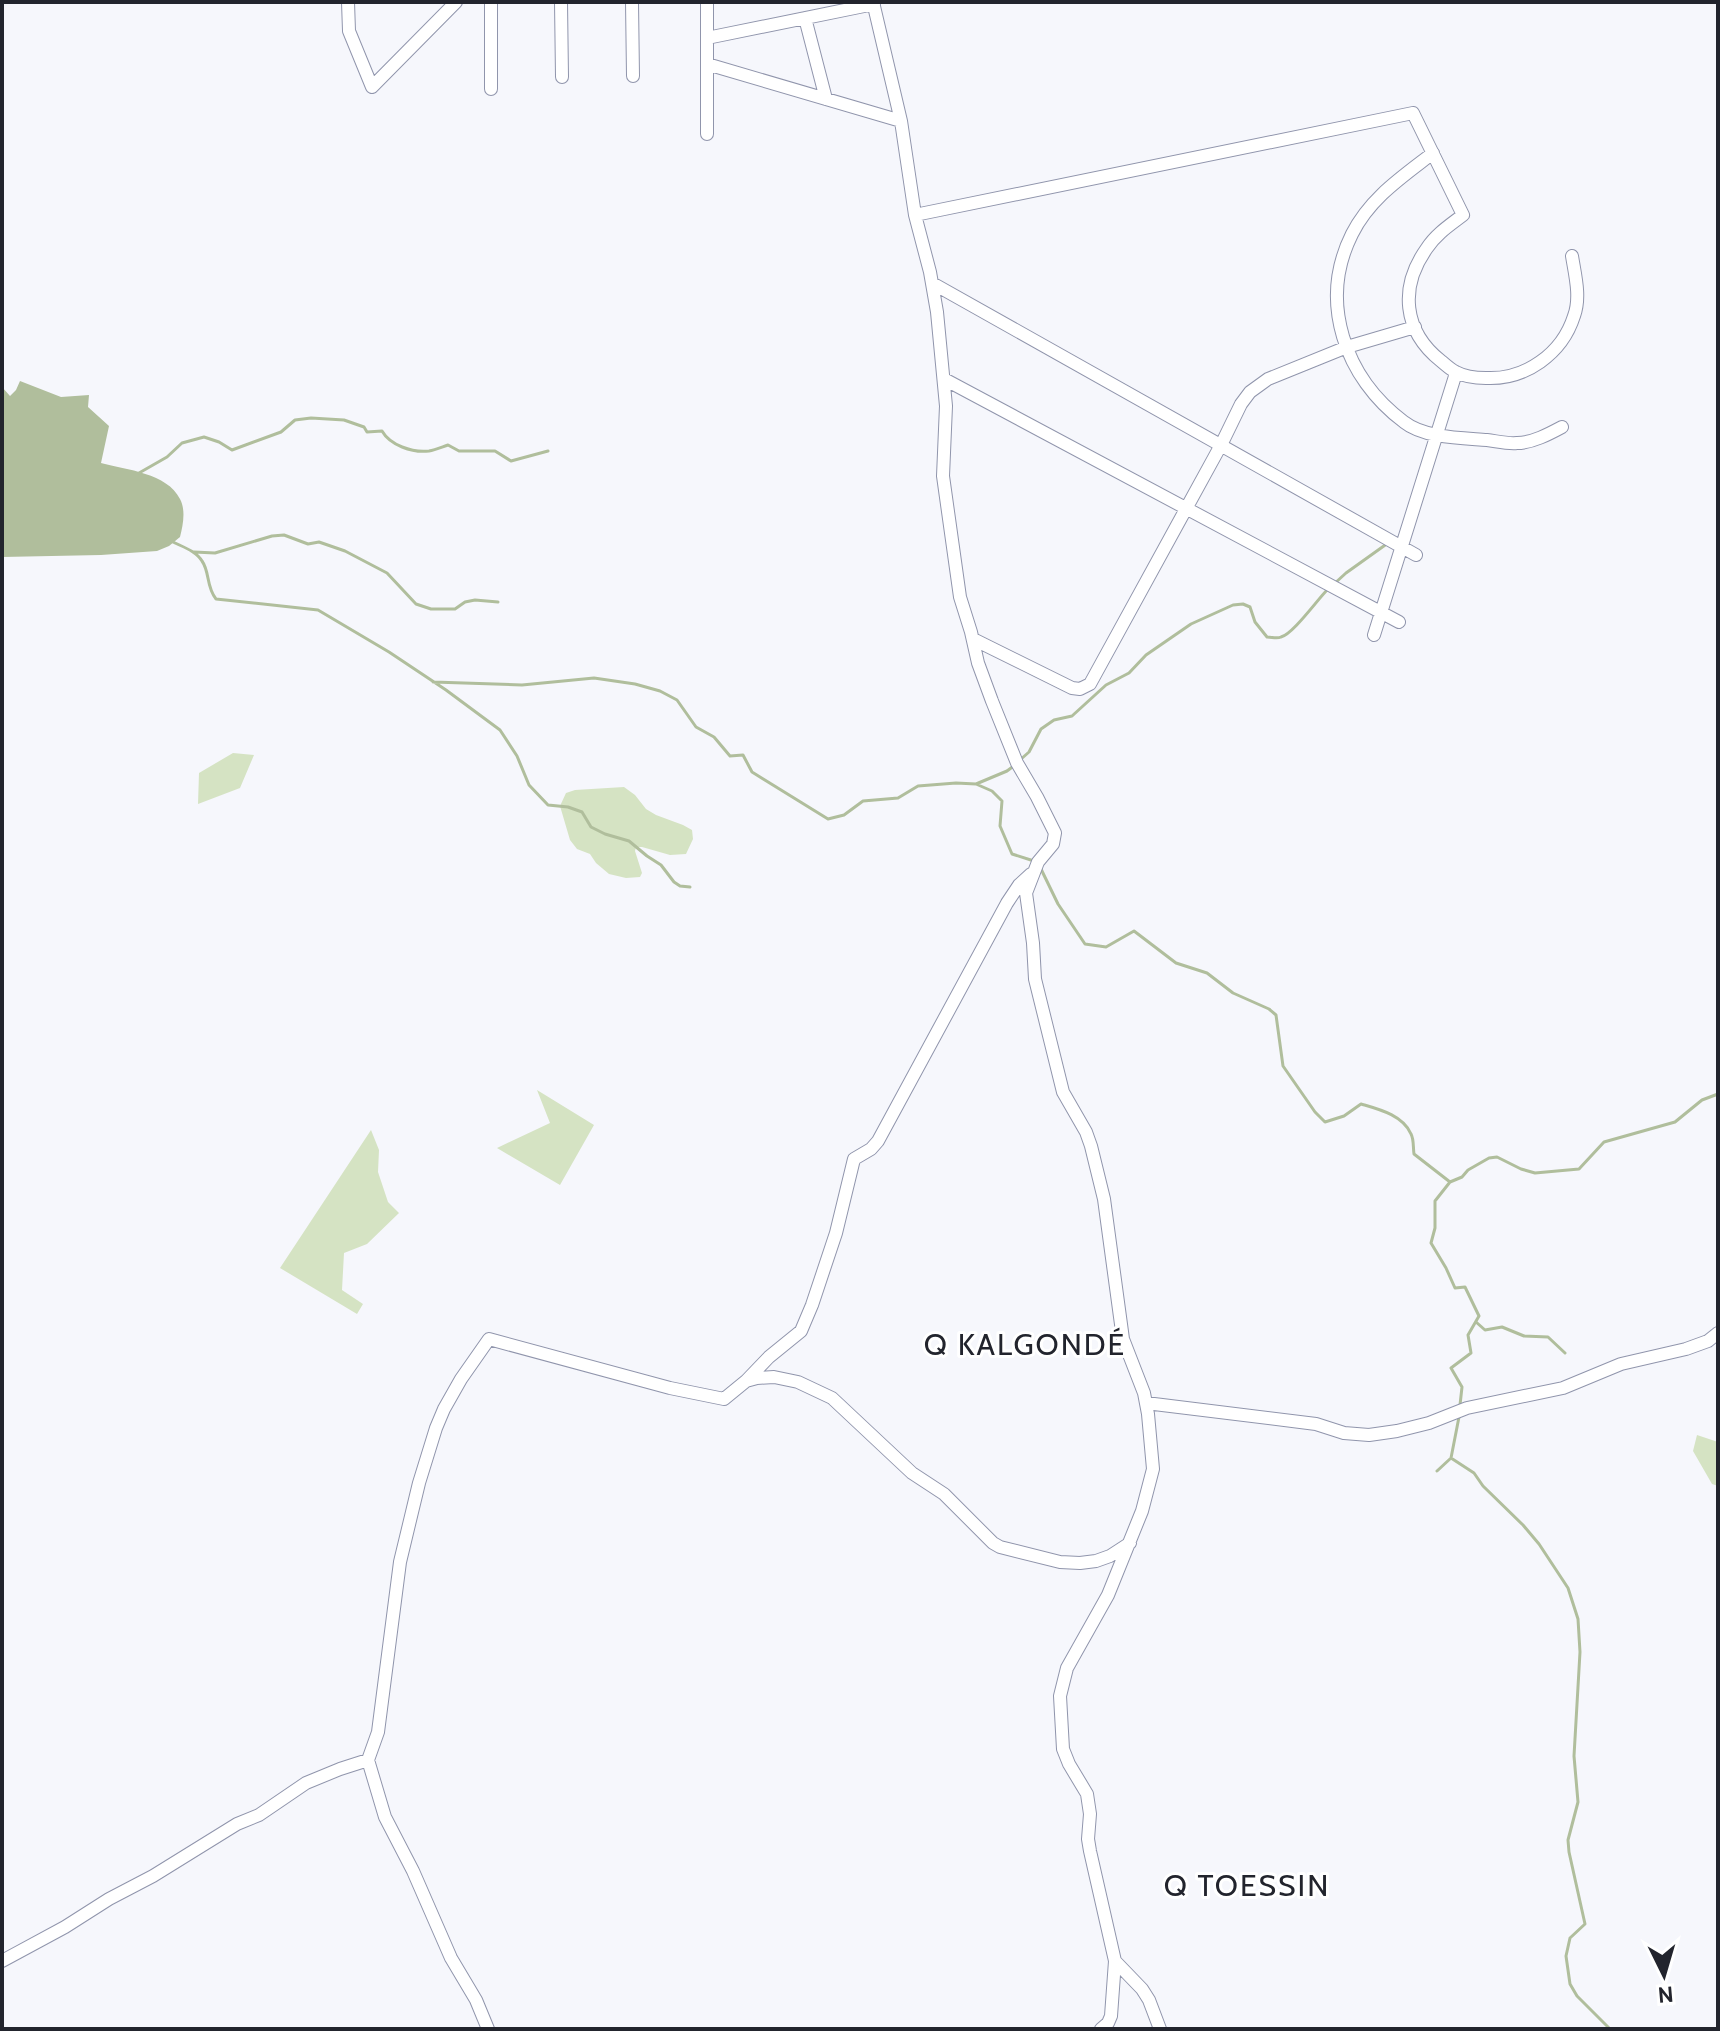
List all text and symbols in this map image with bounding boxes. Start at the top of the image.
district label: Q KALGONDÉ [924,1326,1126,1363]
district label: Q TOESSIN [1164,1867,1330,1904]
north arrow [1624,1935,1704,2015]
text: N [1657,1980,1675,2009]

